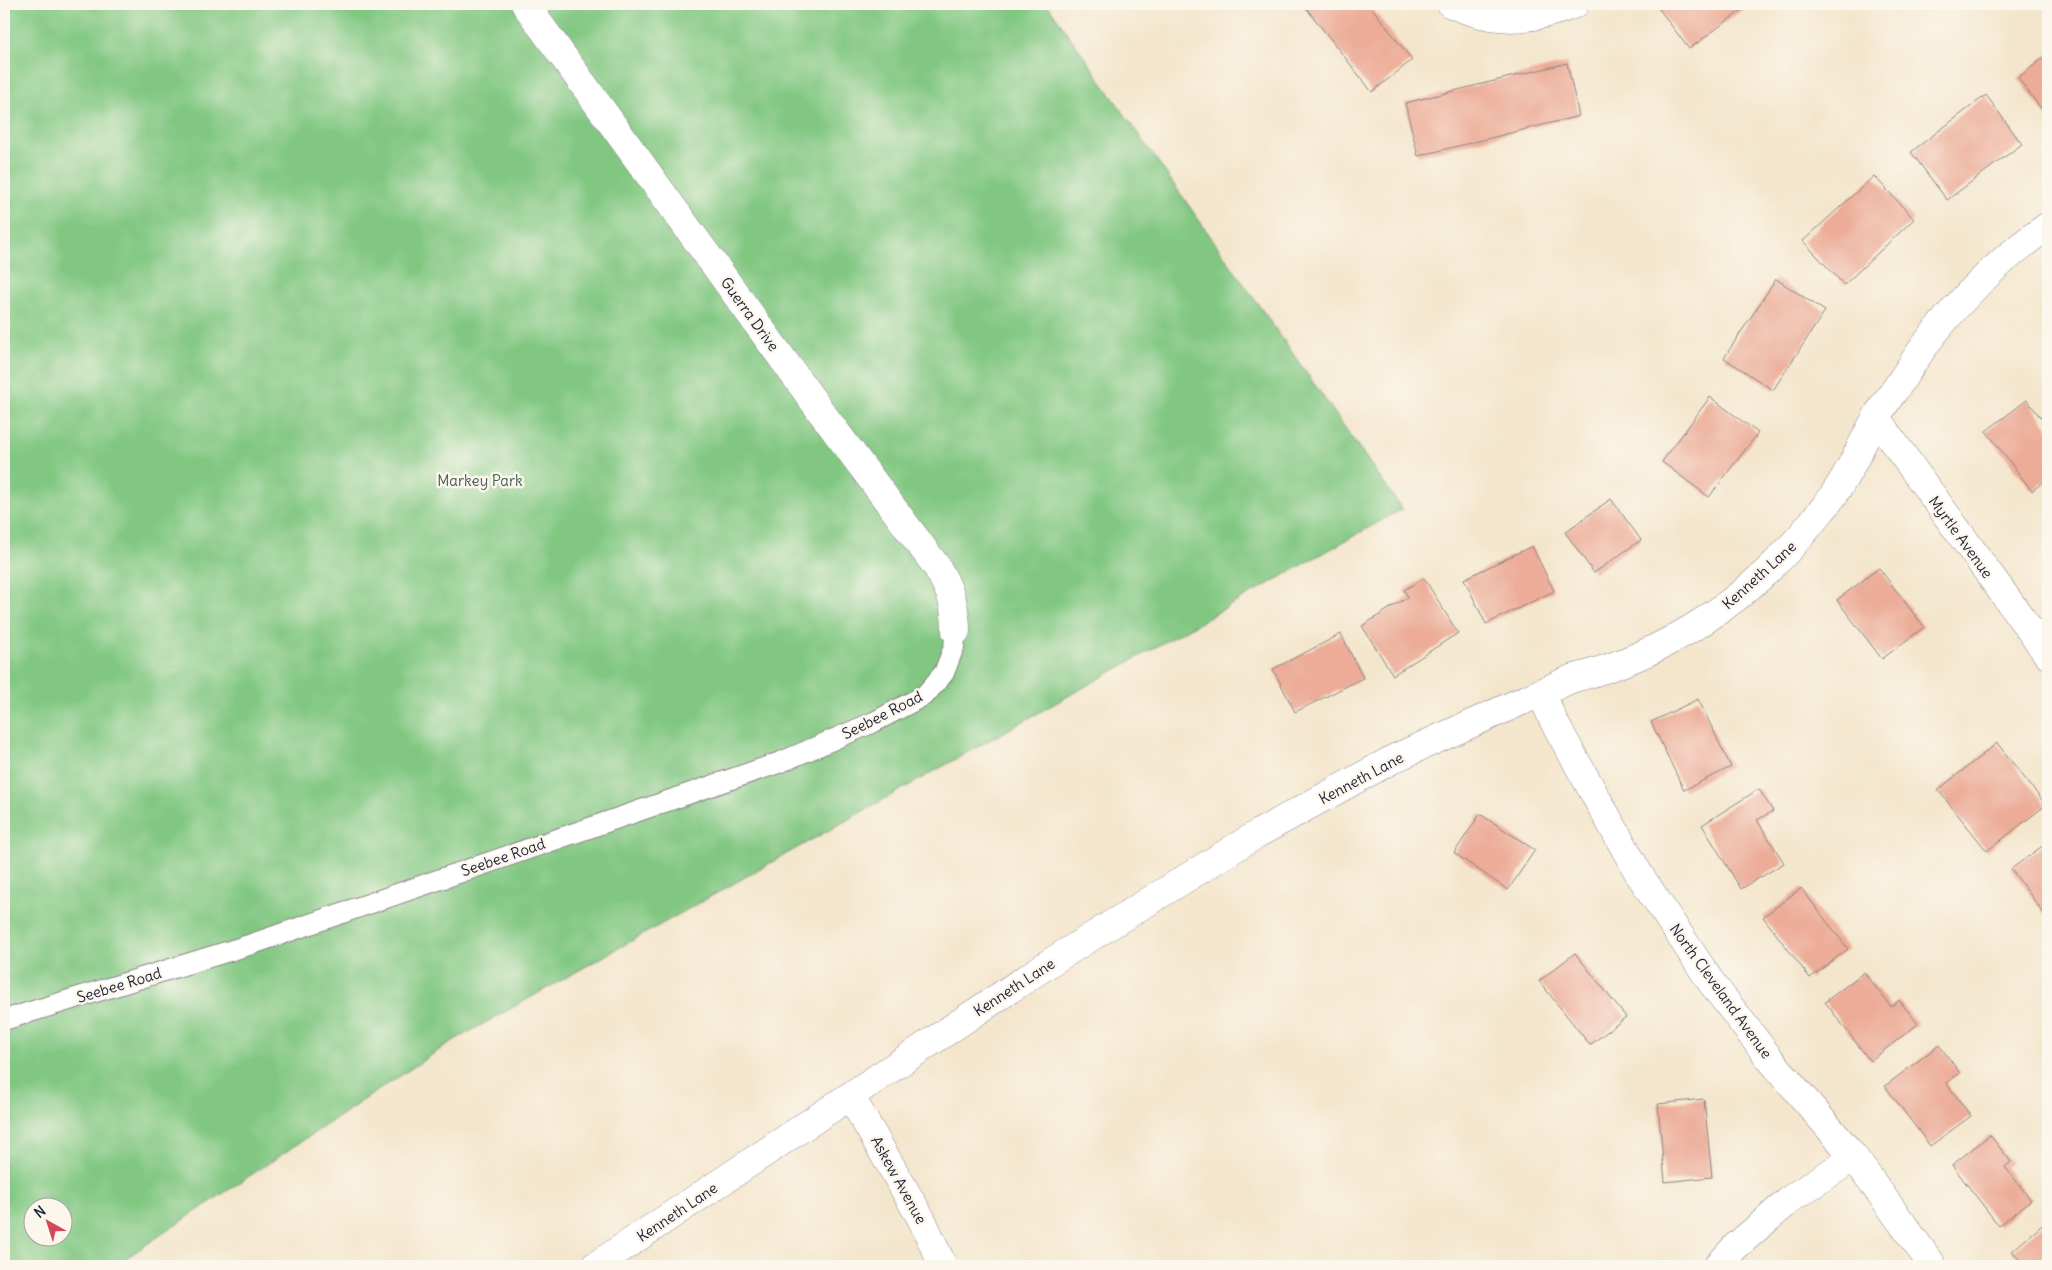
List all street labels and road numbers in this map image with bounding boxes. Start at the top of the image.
street label: Guerra Drive [717,273,783,355]
street label: Myrtle Avenue [1925,492,1997,582]
street label: Kenneth Lane [1718,537,1800,613]
street label: Seebee Road [839,687,926,743]
street label: Kenneth Lane [1315,748,1407,808]
street label: Seebee Road [458,834,548,880]
street label: North Cleveland Avenue [1666,920,1776,1062]
street label: Kenneth Lane [970,954,1058,1020]
street label: Seebee Road [74,963,164,1007]
street label: Askew Avenue [867,1133,931,1227]
street label: Kenneth Lane [633,1178,721,1246]

